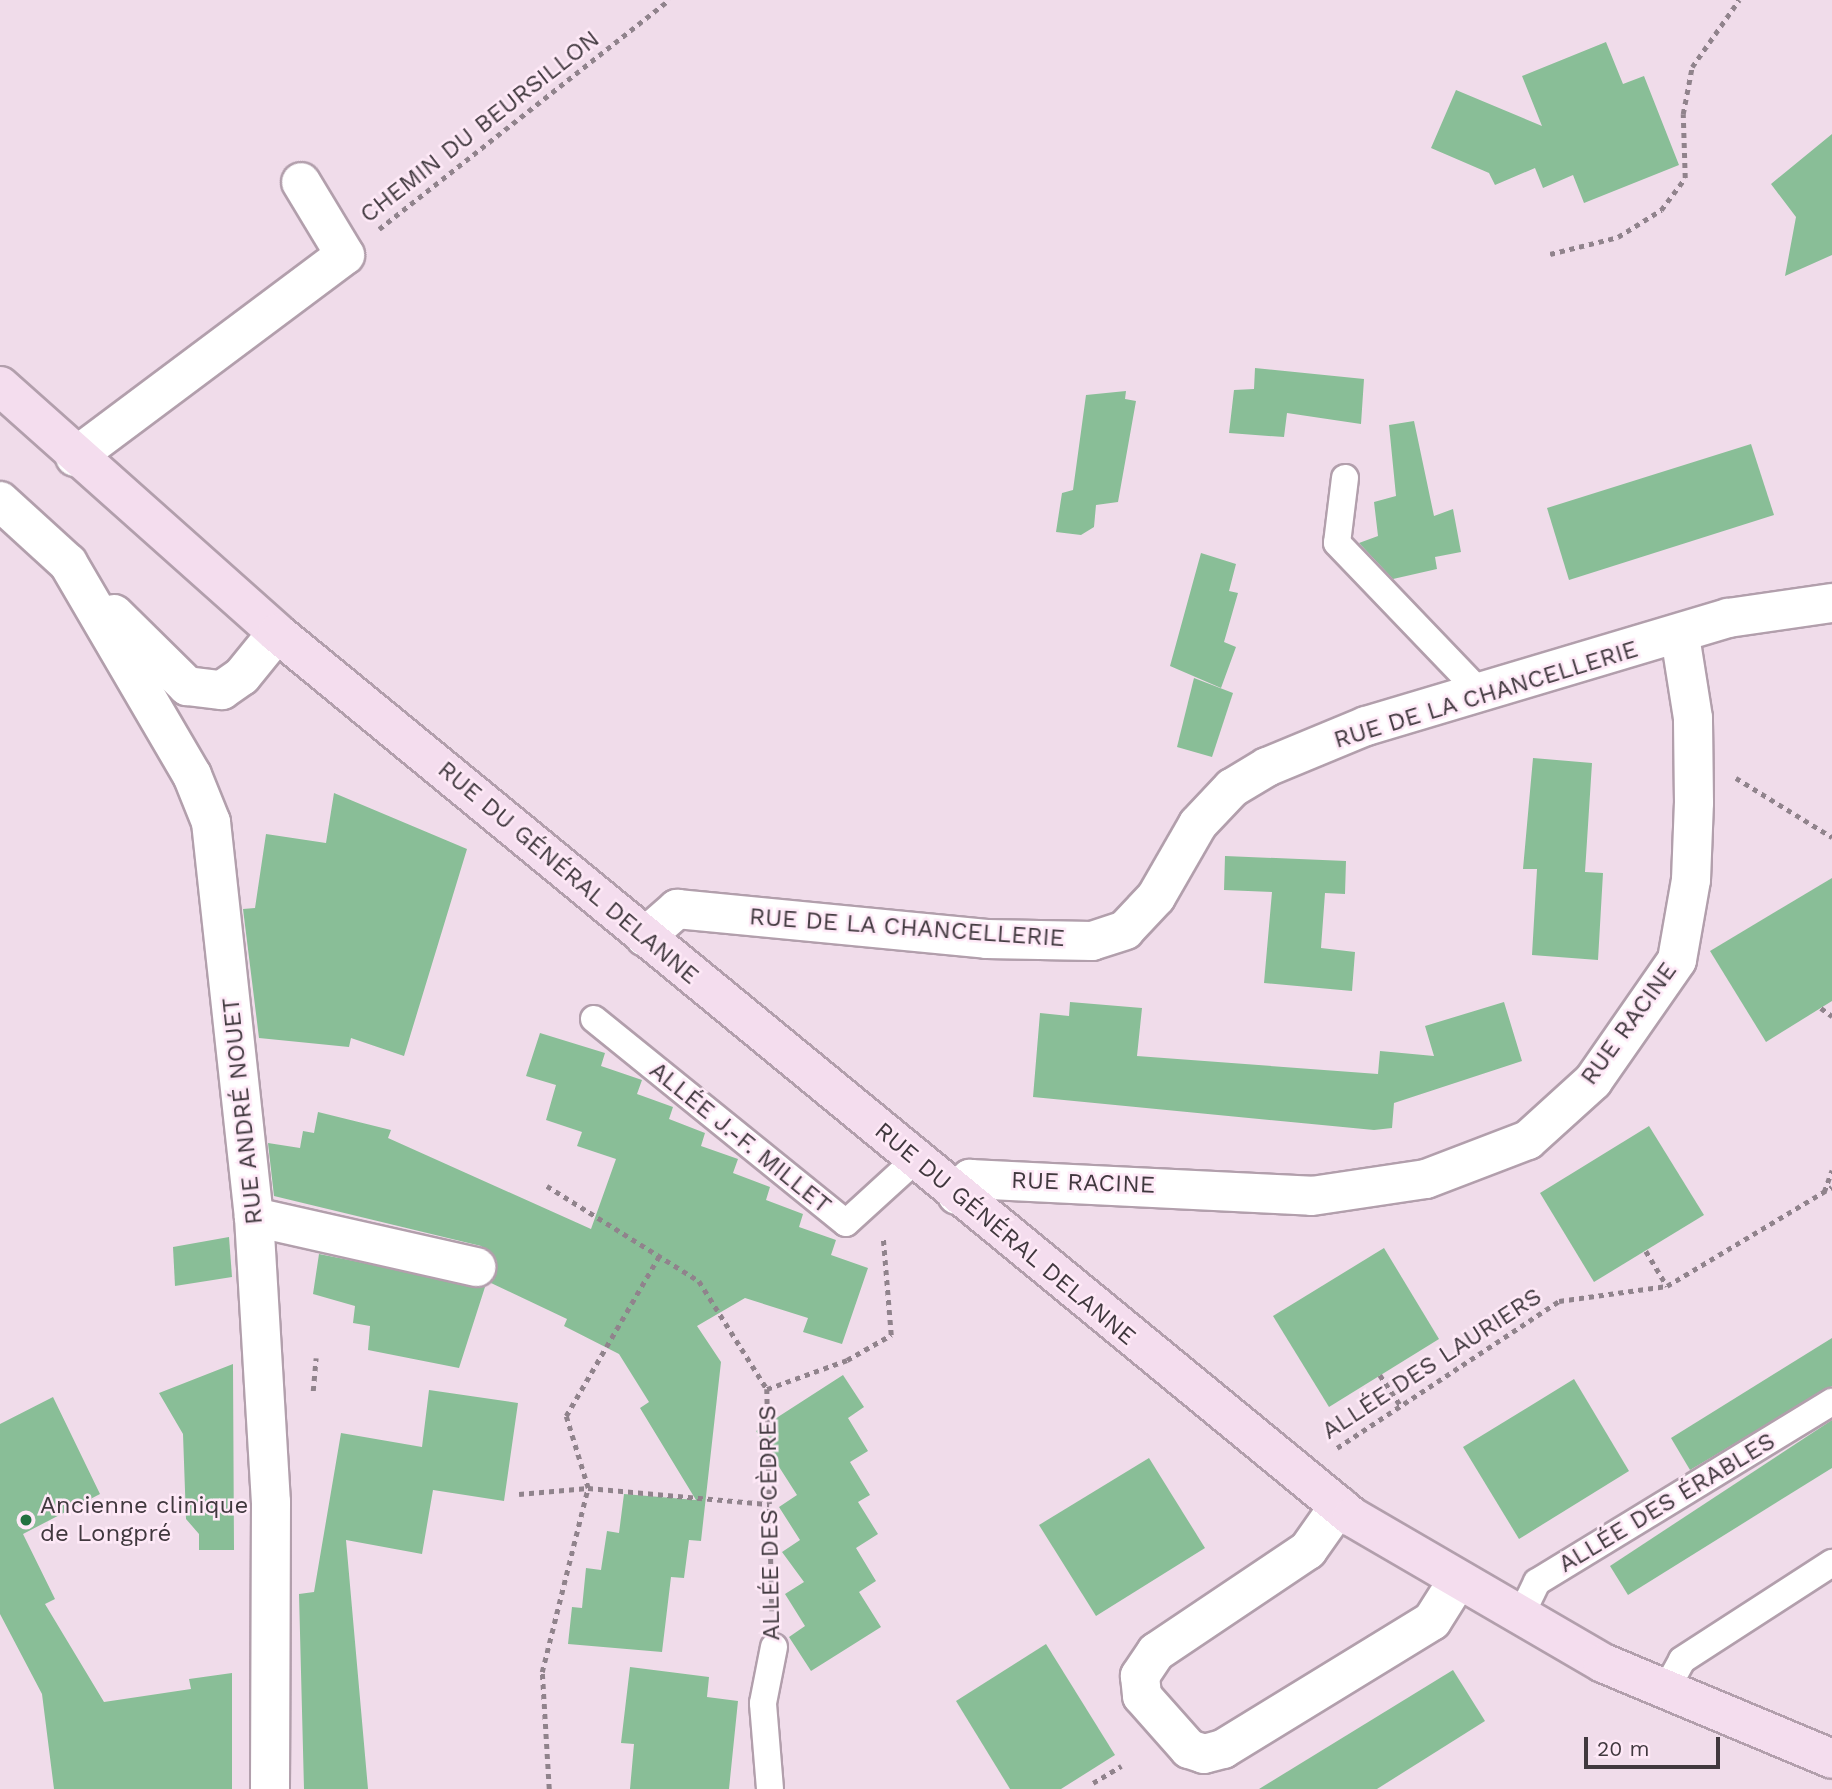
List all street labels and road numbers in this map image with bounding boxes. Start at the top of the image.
street label: CHEMIN DU BEURSILLON [355,25,605,229]
street label: RUE DE LA CHANCELLERIE [1330,635,1642,755]
street label: RUE DU GÉNÉRAL DELANNE [431,755,705,991]
street label: RUE DE LA CHANCELLERIE [748,903,1066,953]
street label: RUE RACINE [1575,957,1683,1091]
street label: RUE ANDRÉ NOUET [217,996,269,1226]
street label: ALLÉE J.-F. MILLET [643,1056,837,1220]
street label: RUE DU GÉNÉRAL DELANNE [868,1116,1142,1352]
street label: RUE RACINE [1010,1166,1156,1200]
street label: ALLÉE DES LAURIERS [1317,1282,1547,1446]
street label: ALLÉE DES CÈDRES [754,1405,786,1641]
street label: ALLÉE DES ÉRABLES [1554,1427,1780,1579]

